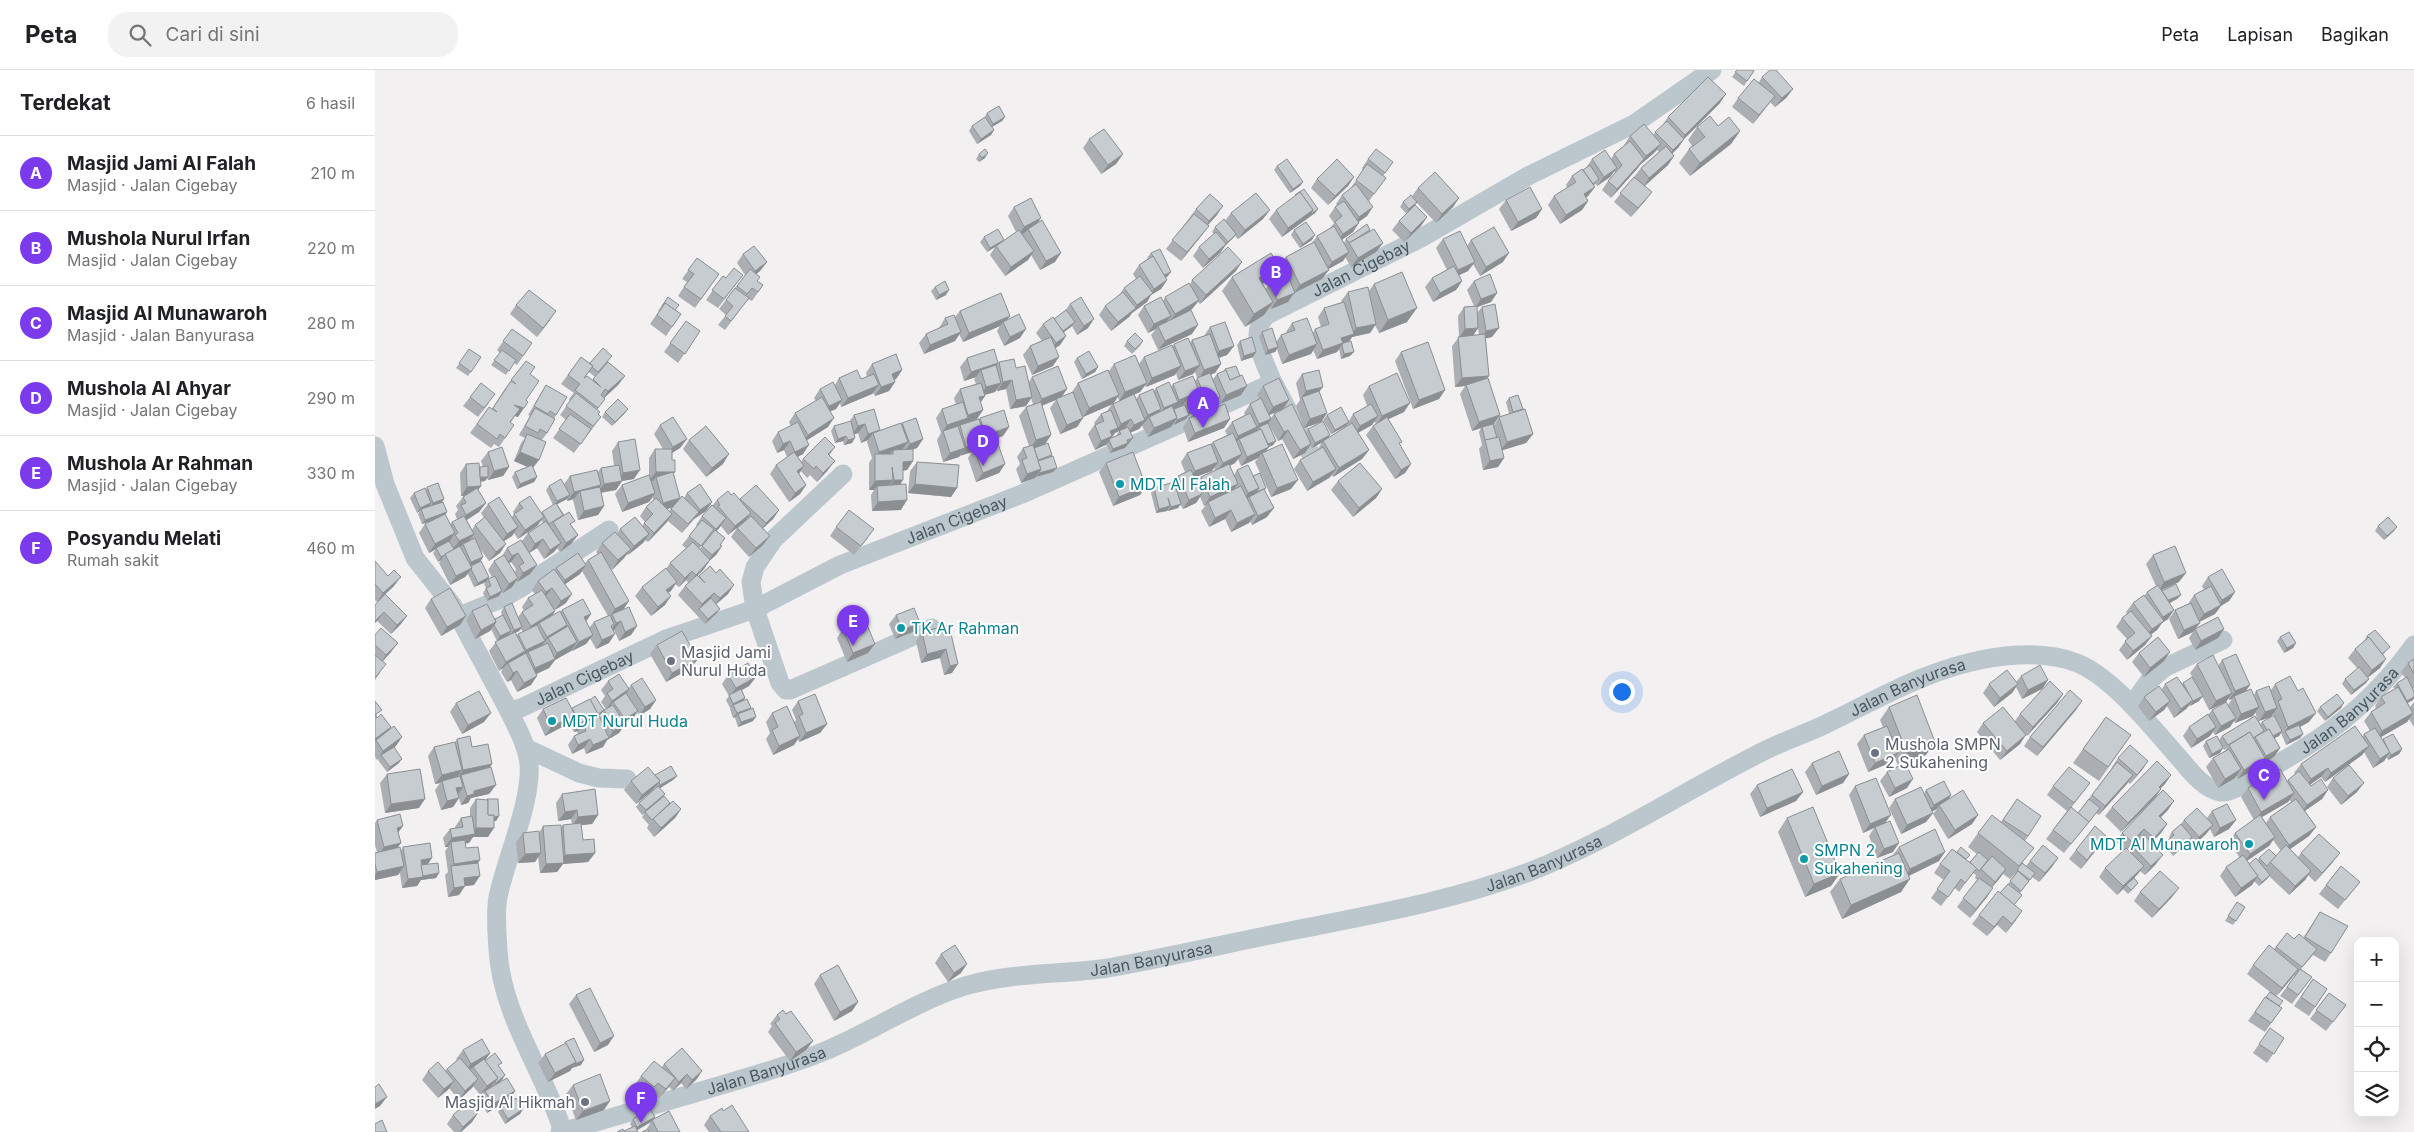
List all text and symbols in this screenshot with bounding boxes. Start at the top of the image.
search box [108,12,458,57]
text: Peta [25,20,78,49]
icon: search [126,21,154,49]
text: Cari di sini [166,23,259,46]
text: Peta [2161,24,2199,45]
text: Lapisan [2227,24,2293,45]
text: Bagikan [2321,24,2389,45]
text: Terdekat [20,90,111,115]
text: 6 hasil [306,93,355,113]
text: Masjid Jami Al Falah [67,152,256,175]
text: A [30,163,42,183]
text: 210 m [310,163,355,183]
text: Masjid · Jalan Cigebay [67,175,237,195]
text: Mushola Nurul Irfan [67,227,250,250]
street label: Jalan Cigebay [1308,235,1413,301]
text: B [31,238,41,258]
text: 220 m [307,238,355,258]
text: Masjid · Jalan Cigebay [67,250,237,270]
pin: B [1260,256,1292,297]
text: Masjid Al Munawaroh [67,302,267,325]
text: C [30,313,42,333]
text: 280 m [307,313,355,333]
text: Masjid · Jalan Banyurasa [67,325,255,345]
text: Mushola Al Ahyar [67,377,231,400]
pin: A [1187,387,1219,428]
text: D [30,388,42,408]
text: 290 m [307,388,355,408]
text: Masjid · Jalan Cigebay [67,400,237,420]
pin: D [967,425,999,466]
text: Mushola Ar Rahman [67,452,253,475]
text: E [31,463,41,483]
text: 330 m [307,463,355,483]
place label: MDT Al Falah [1130,474,1230,494]
text: Masjid · Jalan Cigebay [67,475,237,495]
marker: MDT Al Falah [1114,478,1126,490]
street label: Jalan Cigebay [903,491,1010,548]
text: Posyandu Melati [67,527,221,550]
text: F [31,538,41,558]
text: 460 m [306,538,355,558]
text: Rumah sakit [67,550,159,570]
pin: E [837,605,869,646]
place label: TK Ar Rahman [911,618,1019,638]
marker: TK Ar Rahman [895,622,907,634]
place label: Masjid Jami Nurul Huda [681,642,771,680]
street label: Jalan Cigebay [532,646,637,710]
street label: Jalan Banyurasa [1846,654,1968,721]
marker: Masjid Jami Nurul Huda [665,655,677,667]
street label: Jalan Banyurasa [2296,663,2403,758]
your location [1609,679,1635,705]
place label: MDT Nurul Huda [562,711,688,731]
marker: MDT Nurul Huda [546,715,558,727]
place label: Mushola SMPN 2 Sukahening [1885,734,2001,772]
marker: Mushola SMPN 2 Sukahening [1869,747,1881,759]
pin: C [2248,759,2280,800]
street label: Jalan Banyurasa [1483,830,1605,896]
place label: MDT Al Munawaroh [2090,834,2239,854]
marker: MDT Al Munawaroh [2243,838,2255,850]
place label: SMPN 2 Sukahening [1814,840,1903,878]
marker: SMPN 2 Sukahening [1798,853,1810,865]
street label: Jalan Banyurasa [1089,937,1214,980]
map controls [2354,937,2399,1117]
button: + [2354,937,2399,982]
button: − [2354,982,2399,1027]
button: locate [2354,1027,2399,1072]
street label: Jalan Banyurasa [704,1042,829,1099]
button: layers [2354,1072,2399,1117]
pin: F [625,1082,657,1123]
place label: Masjid Al Hikmah [445,1092,575,1112]
marker: Masjid Al Hikmah [579,1096,591,1108]

